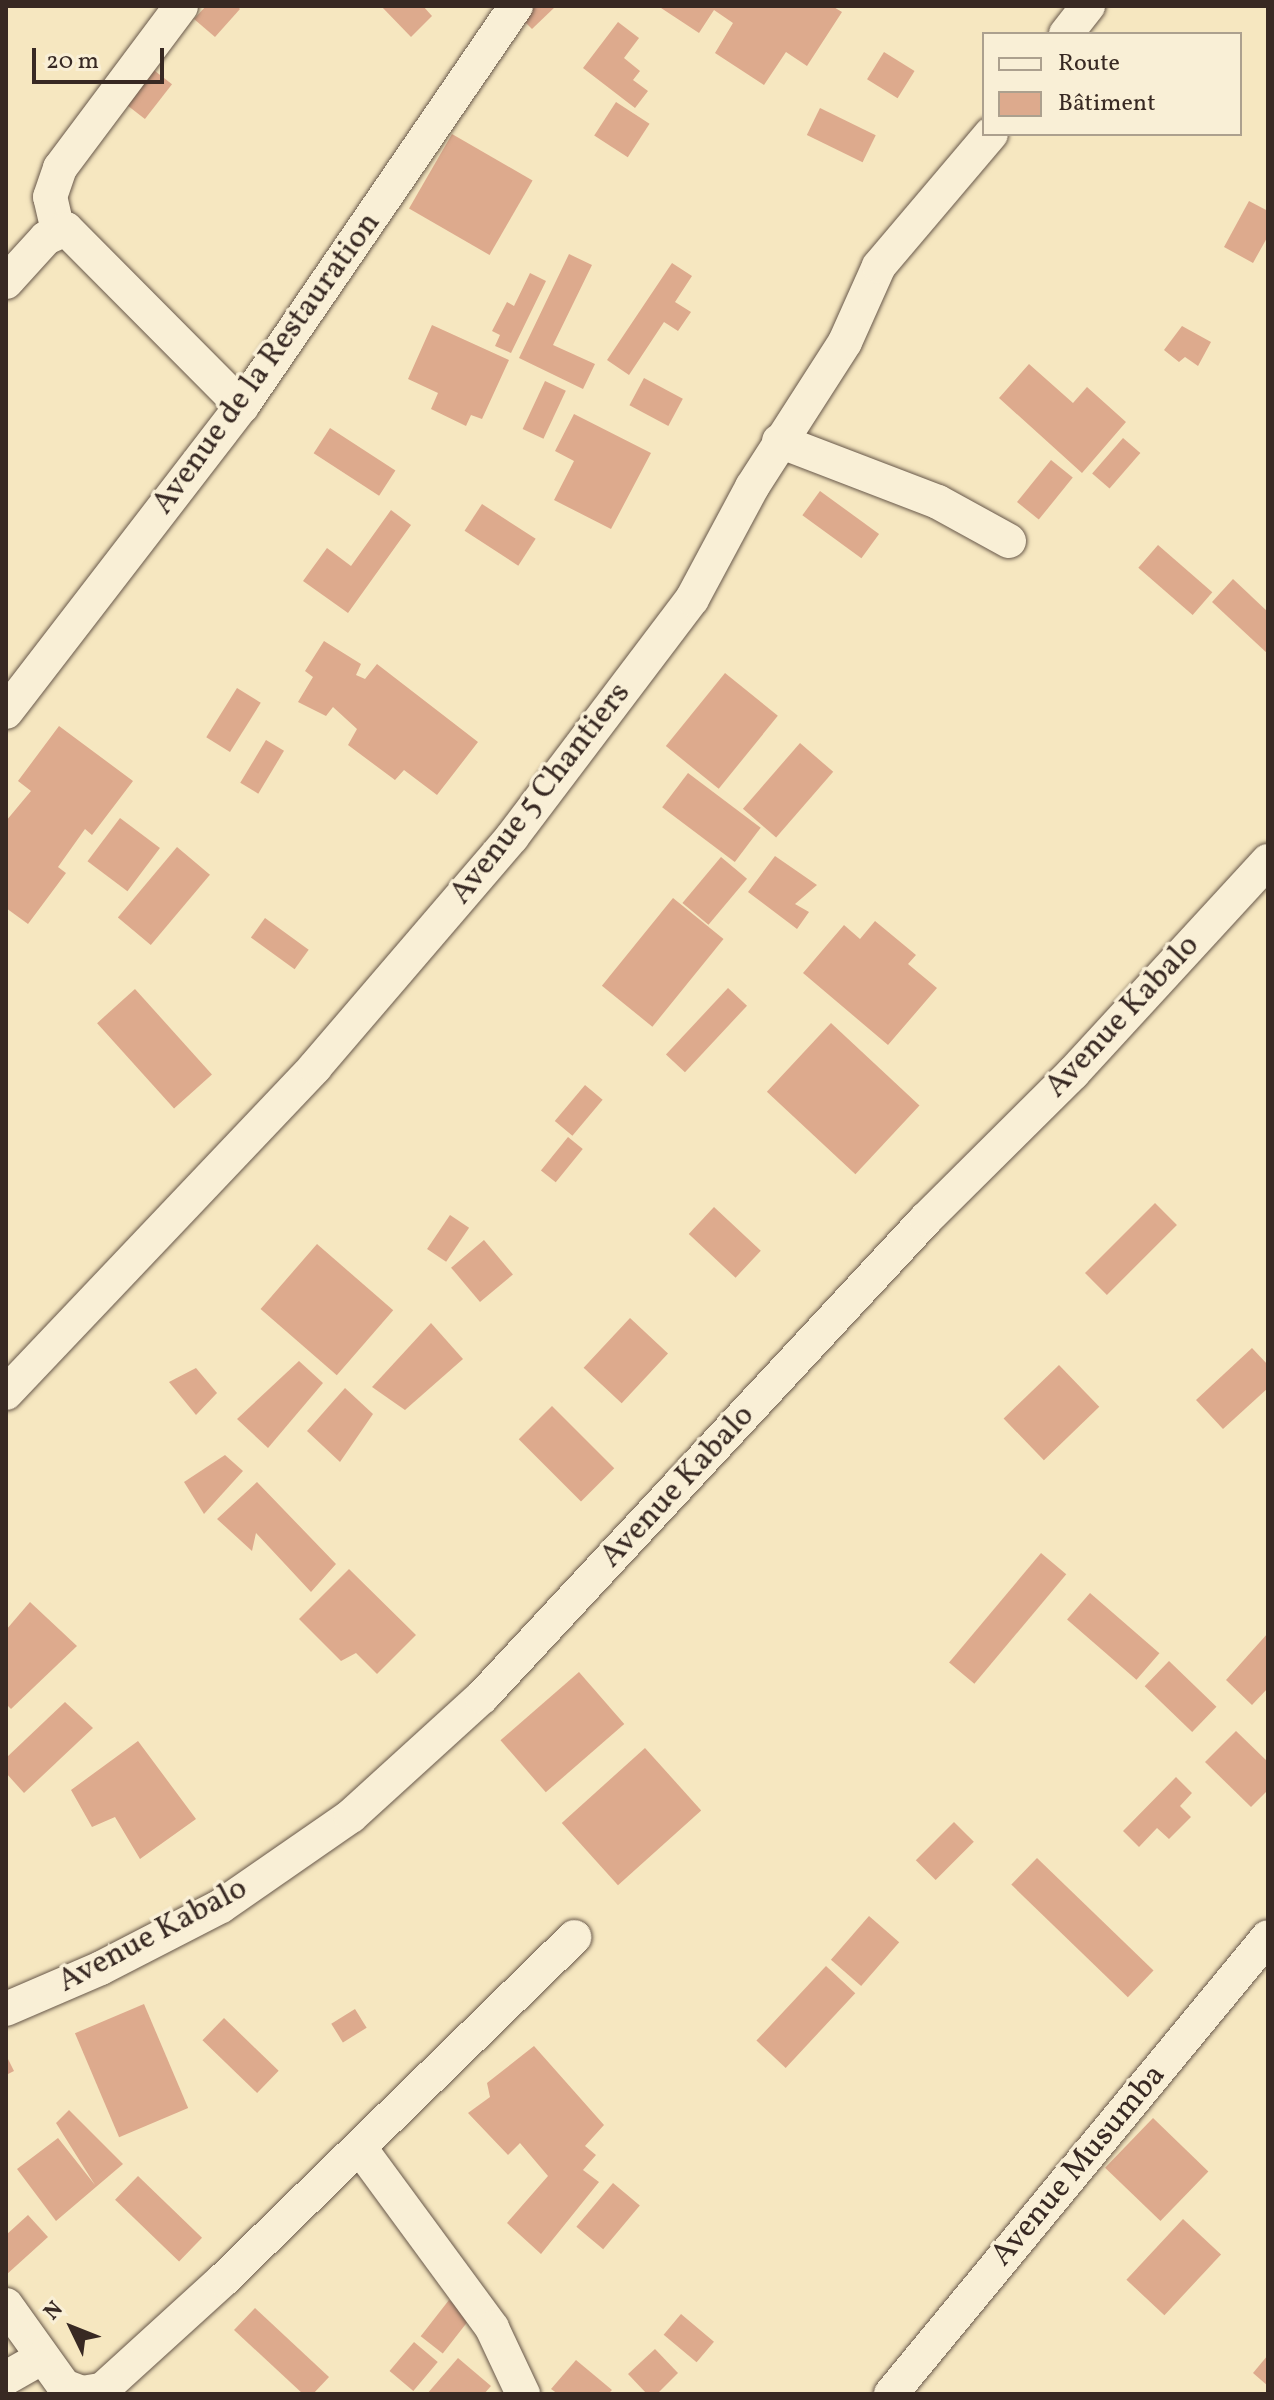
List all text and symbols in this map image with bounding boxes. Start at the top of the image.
scale bar [36,32,168,82]
legend [982,32,1242,136]
text: 20 m [46,45,99,79]
text: Route [1058,47,1120,81]
text: Bâtiment [1058,87,1156,121]
street label: Avenue de la Restauration [145,206,389,522]
street label: Avenue 5 Chantiers [442,675,640,913]
street label: Avenue Kabalo [1038,928,1208,1106]
street label: Avenue Kabalo [593,1398,763,1576]
street label: Avenue Kabalo [52,1870,254,2002]
street label: Avenue Musumba [983,2057,1175,2275]
north arrow [32,2288,112,2368]
text: N [37,2295,71,2328]

